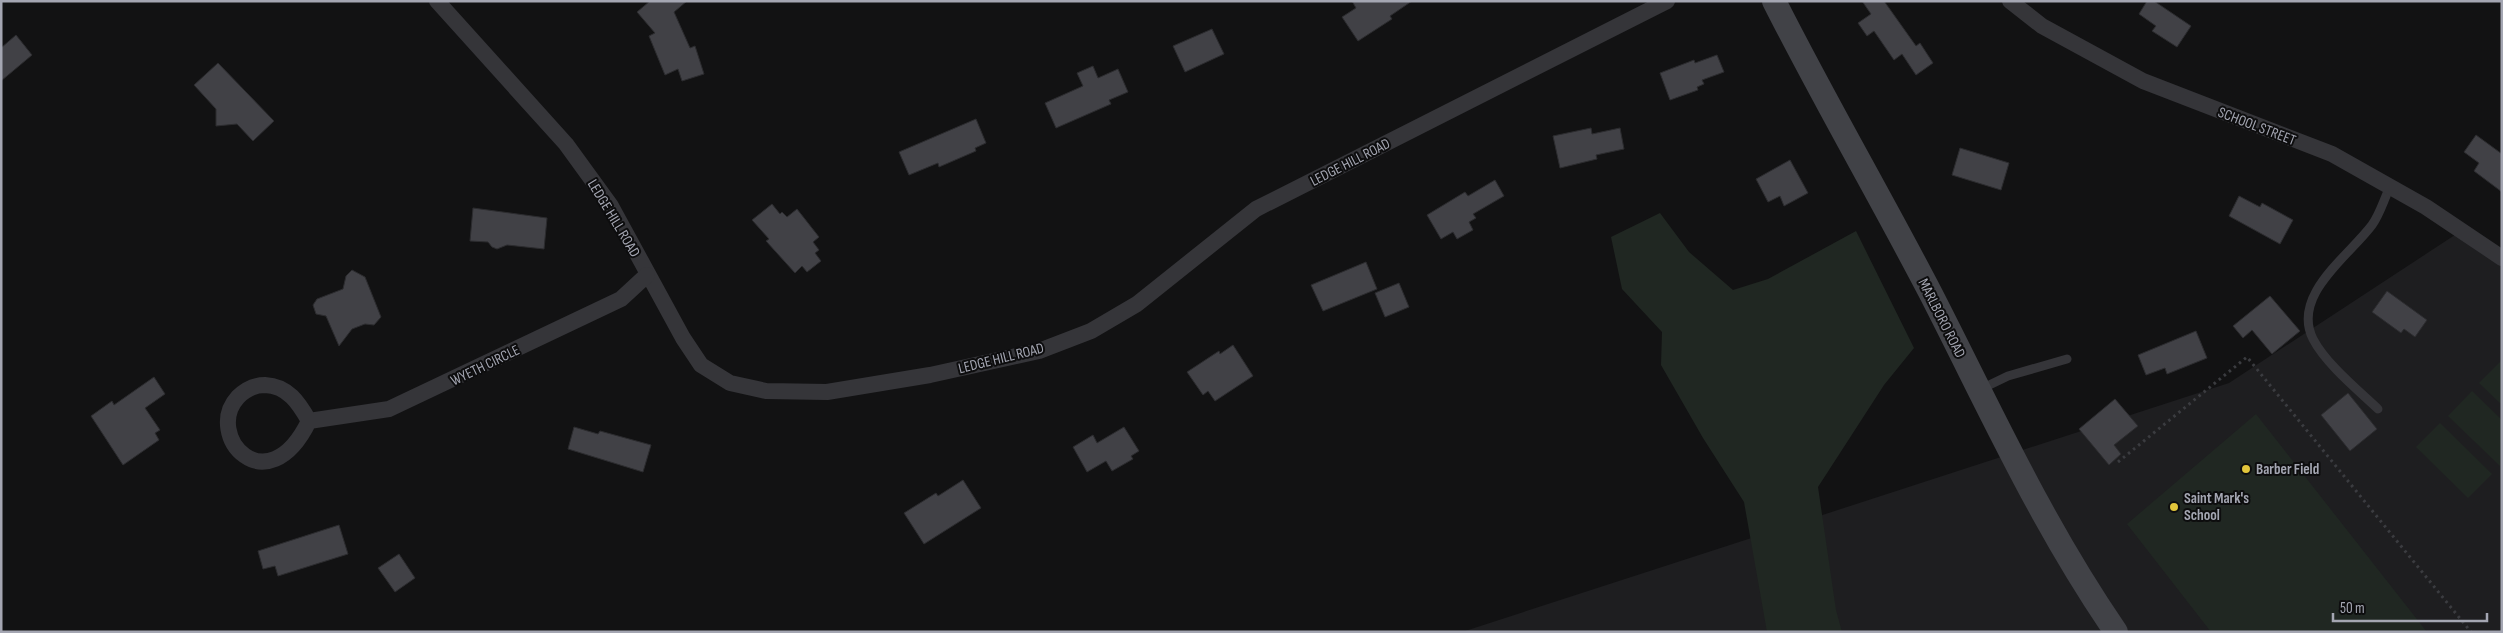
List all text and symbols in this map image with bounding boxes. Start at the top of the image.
street label: SCHOOL STREET [2215,103,2298,150]
street label: LEDGE HILL ROAD [1307,134,1393,191]
street label: LEDGE HILL ROAD [583,176,644,261]
street label: MARLBORO ROAD [1913,275,1970,361]
street label: LEDGE HILL ROAD [956,339,1046,378]
street label: WYETH CIRCLE [448,341,523,390]
place label: Barber Field [2256,460,2319,479]
marker: Barber Field [2240,463,2252,475]
place label: Saint Mark's School [2184,489,2249,525]
marker: Saint Mark's School [2168,501,2180,513]
scale bar [2333,590,2487,622]
text: 50 m [2340,599,2365,618]

